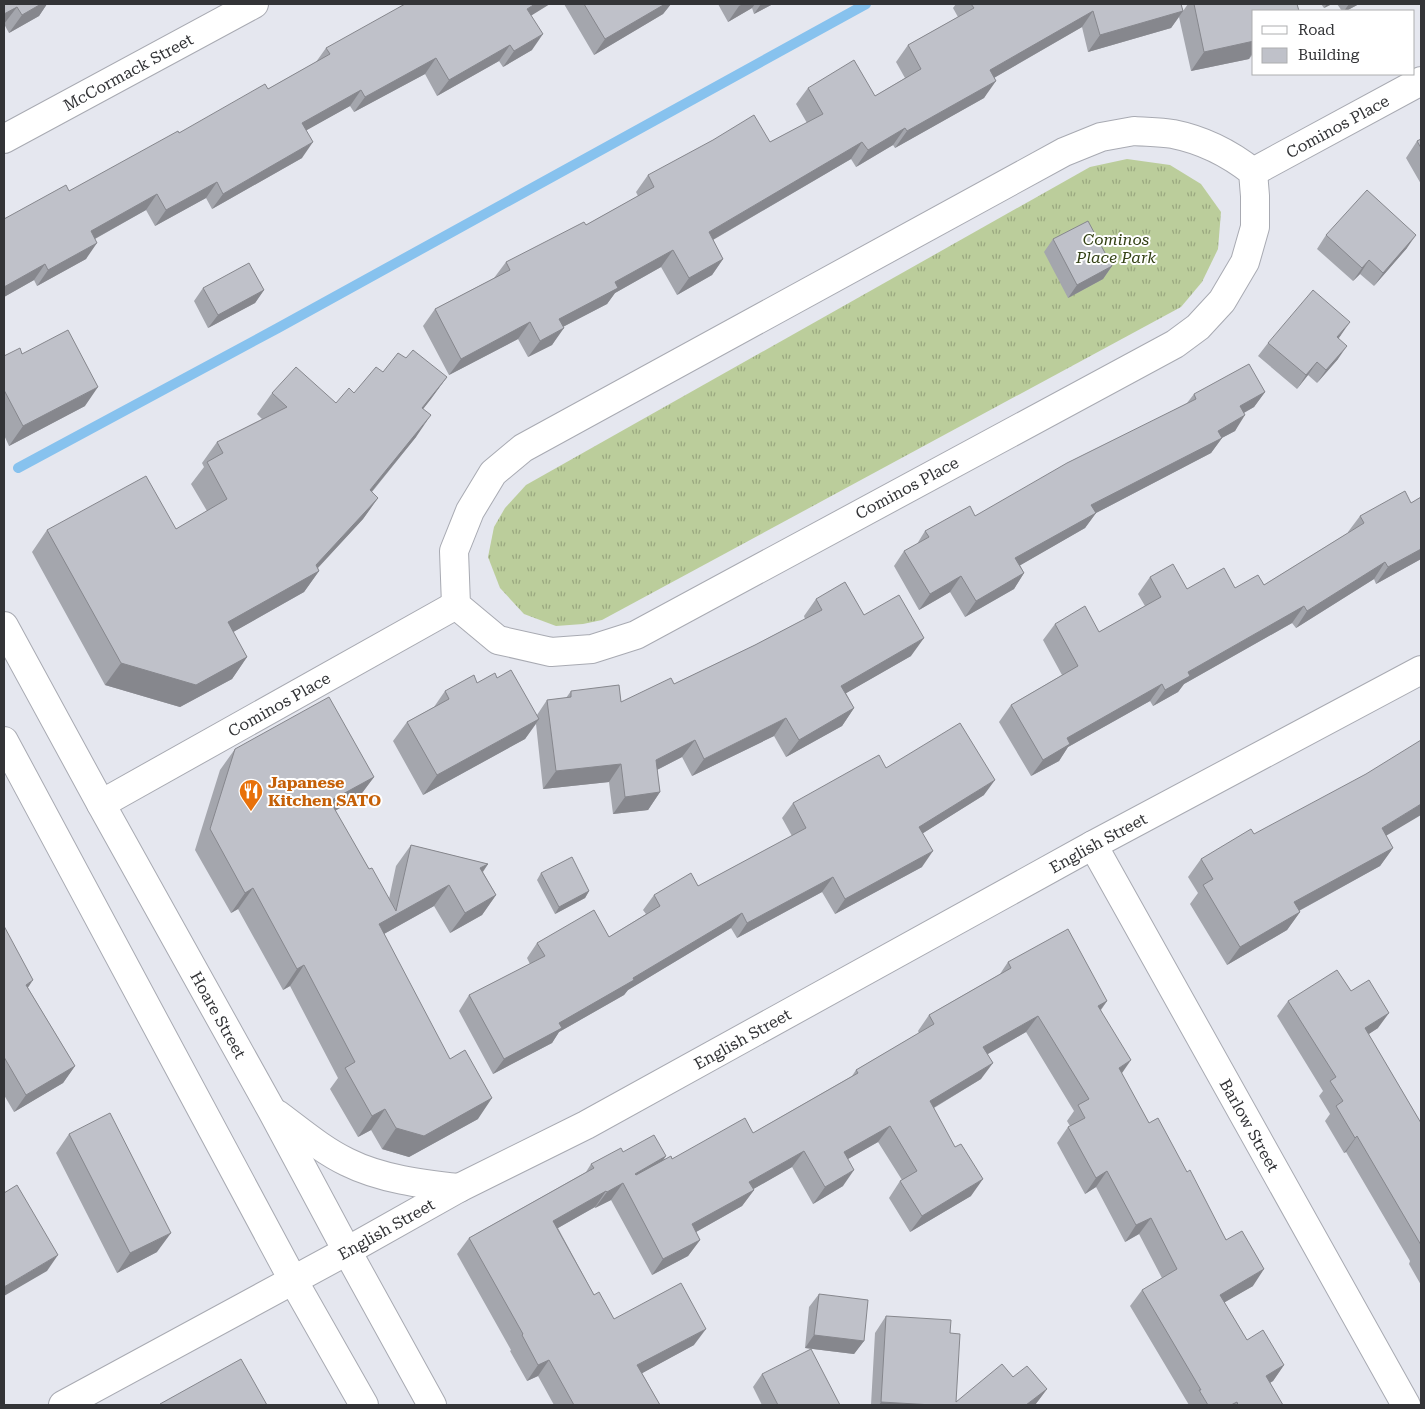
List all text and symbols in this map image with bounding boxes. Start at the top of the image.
legend [1252,10,1415,75]
text: Road [1298,21,1335,39]
street label: McCormack Street [60,29,196,115]
text: Building [1298,46,1360,64]
street label: Cominos Place [1283,91,1392,162]
park label: Cominos Place Park [1075,230,1156,267]
street label: Cominos Place [852,453,962,523]
street label: Cominos Place [224,668,334,740]
place label: Japanese Kitchen SATO [268,773,381,810]
restaurant icon: Japanese Kitchen SATO [238,778,264,812]
street label: English Street [1046,809,1150,877]
street label: Hoare Street [187,968,250,1062]
street label: English Street [691,1004,794,1073]
street label: Barlow Street [1216,1075,1283,1175]
street label: English Street [335,1194,438,1264]

